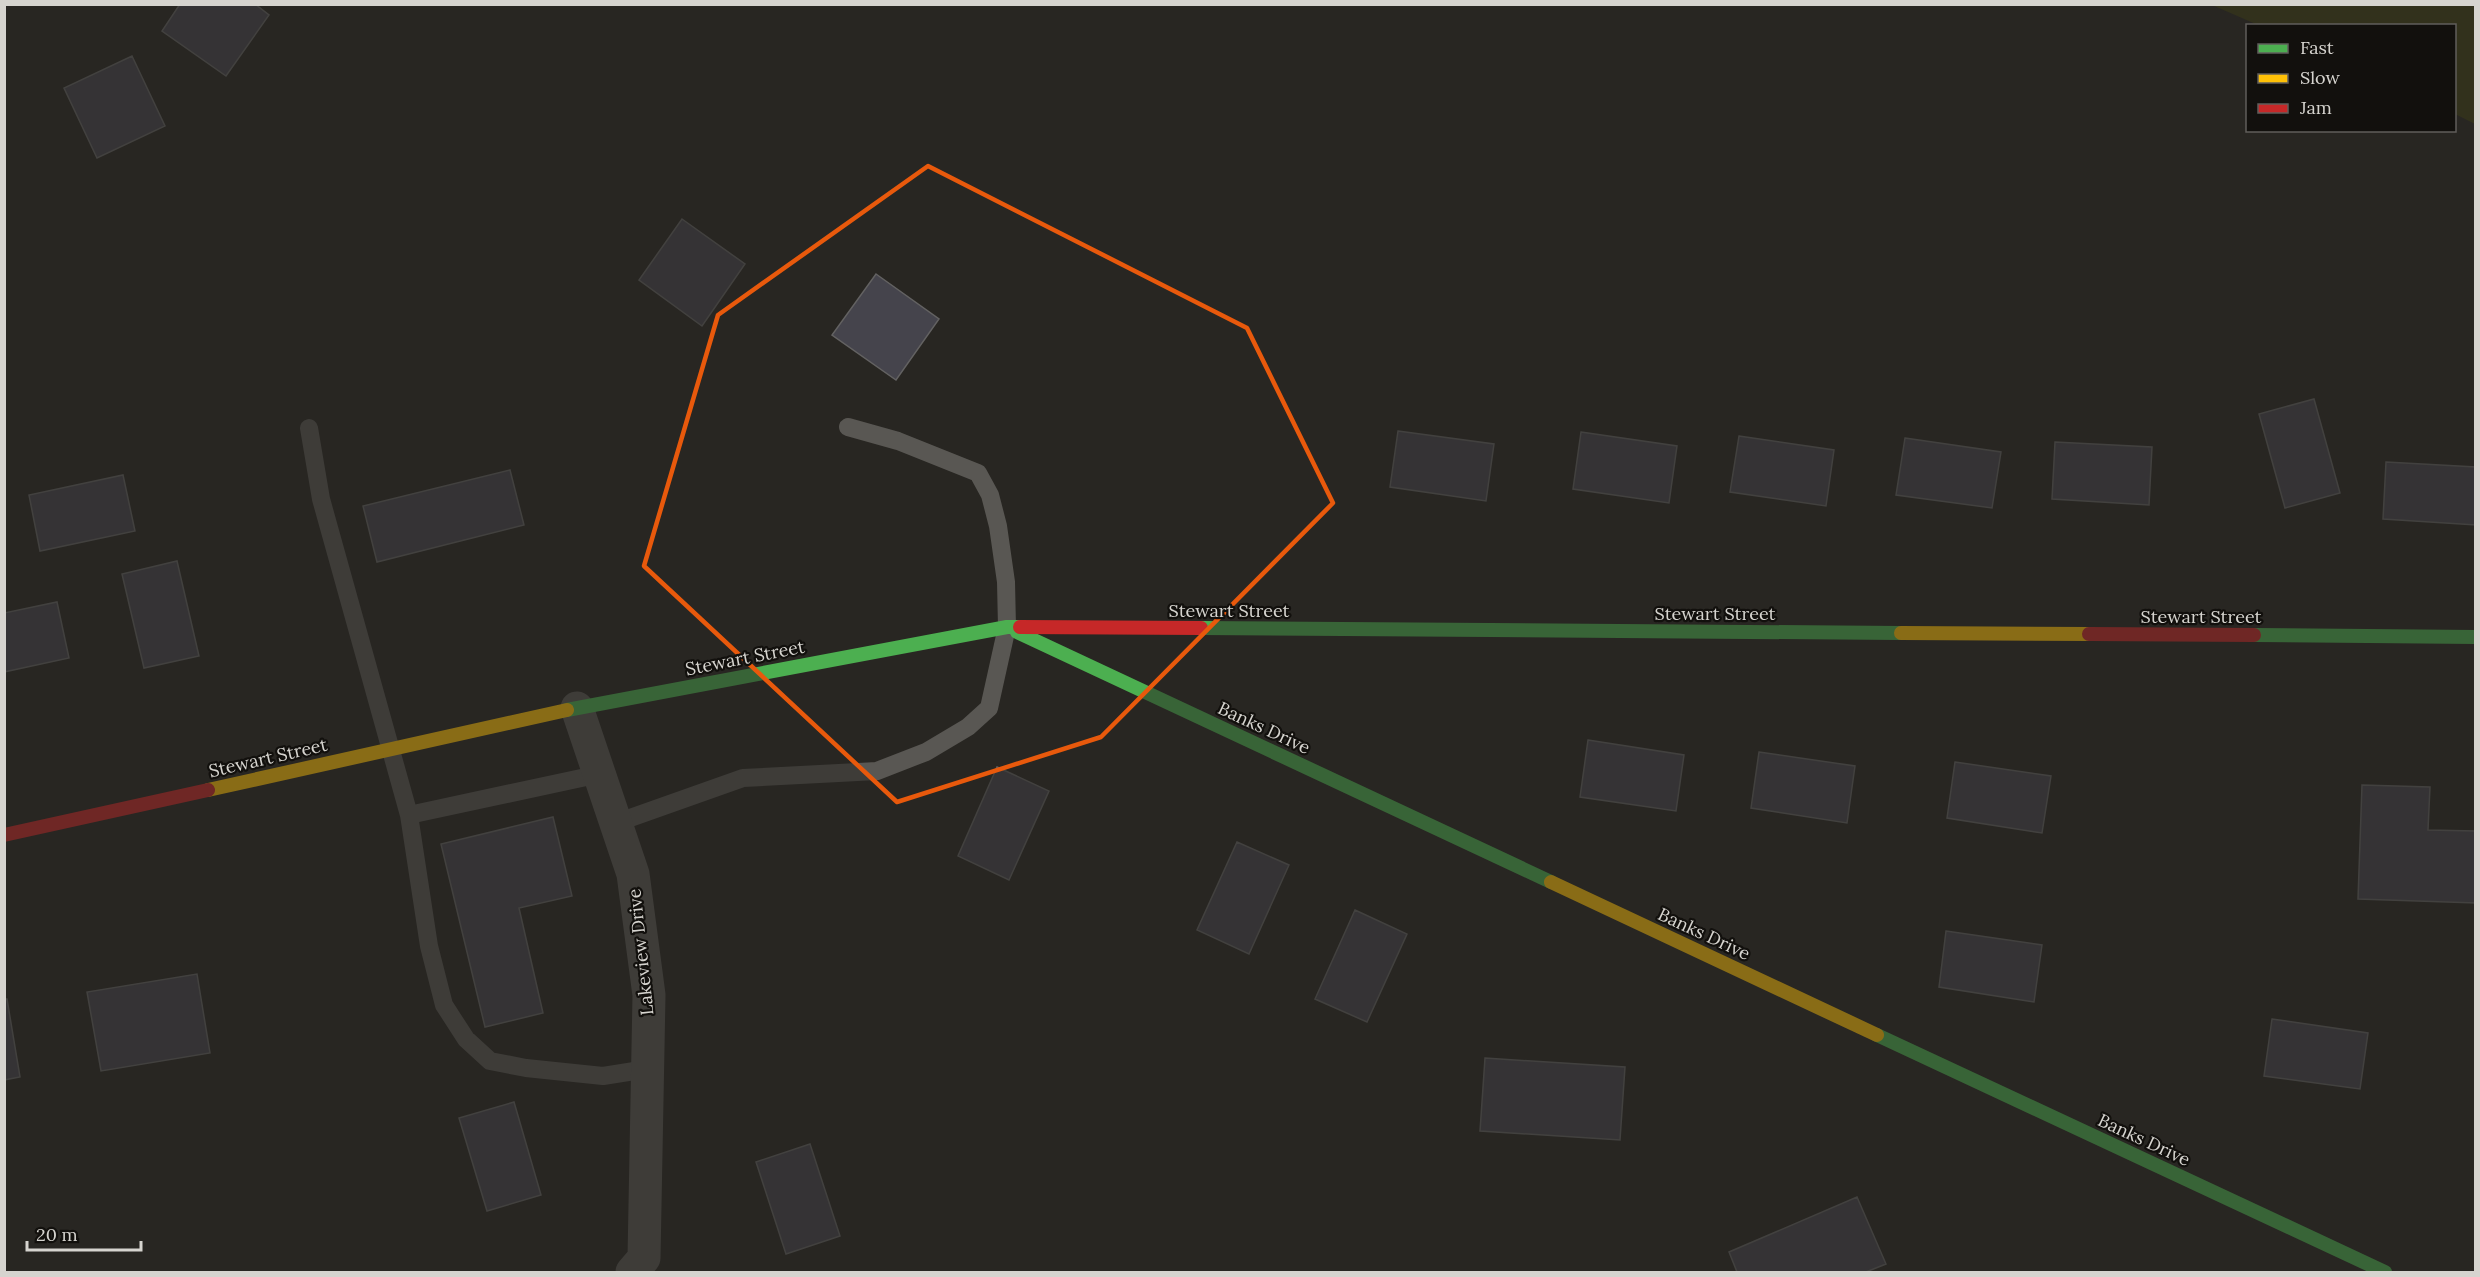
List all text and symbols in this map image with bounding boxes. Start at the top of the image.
legend [2246,24,2456,132]
text: Fast [2300,36,2334,59]
text: Slow [2300,66,2340,89]
text: Jam [2299,96,2332,119]
street label: Stewart Street [1169,599,1290,622]
street label: Stewart Street [1655,602,1776,625]
street label: Stewart Street [2141,605,2262,628]
street label: Stewart Street [683,635,806,680]
street label: Banks Drive [1214,696,1314,759]
street label: Stewart Street [206,733,329,782]
street label: Lakeview Drive [622,887,659,1017]
street label: Banks Drive [1654,902,1754,965]
street label: Banks Drive [2094,1108,2194,1171]
scale bar [27,1214,141,1252]
text: 20 m [36,1223,78,1246]

